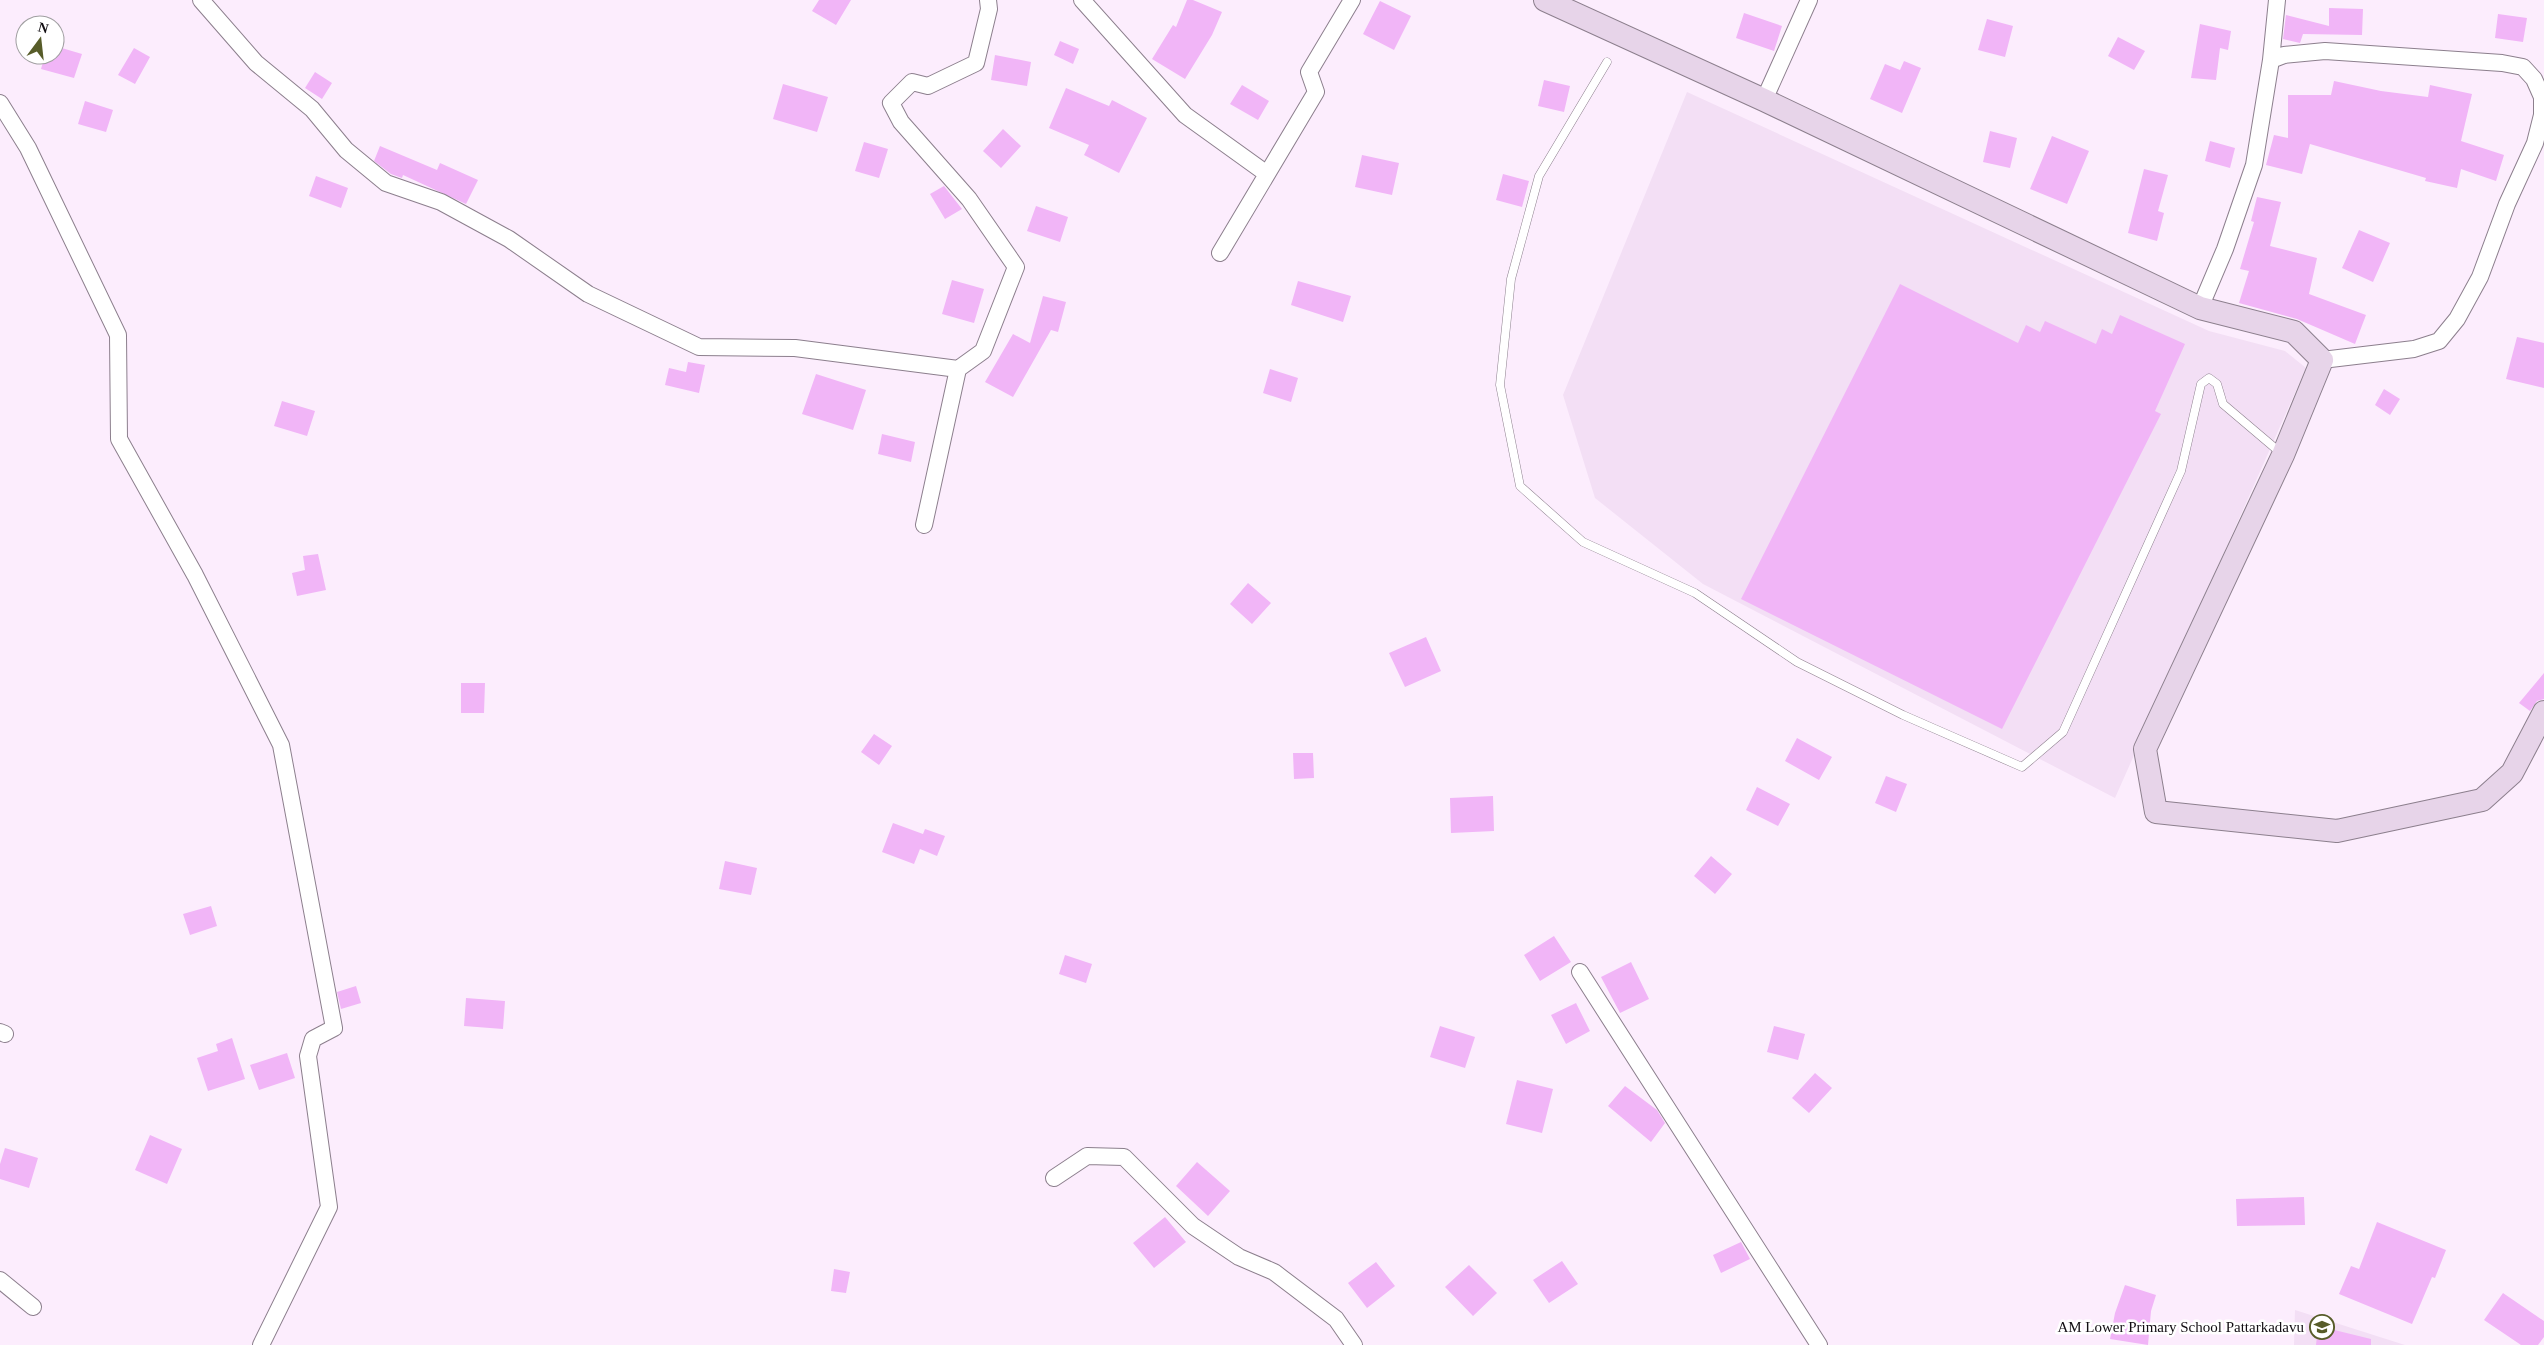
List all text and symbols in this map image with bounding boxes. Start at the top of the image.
north arrow [15,15,65,65]
text: N [36,19,50,36]
school or university icon: AM Lower Primary School Pattarkadavu [2309,1314,2335,1340]
place label: AM Lower Primary School Pattarkadavu [2057,1319,2304,1335]

